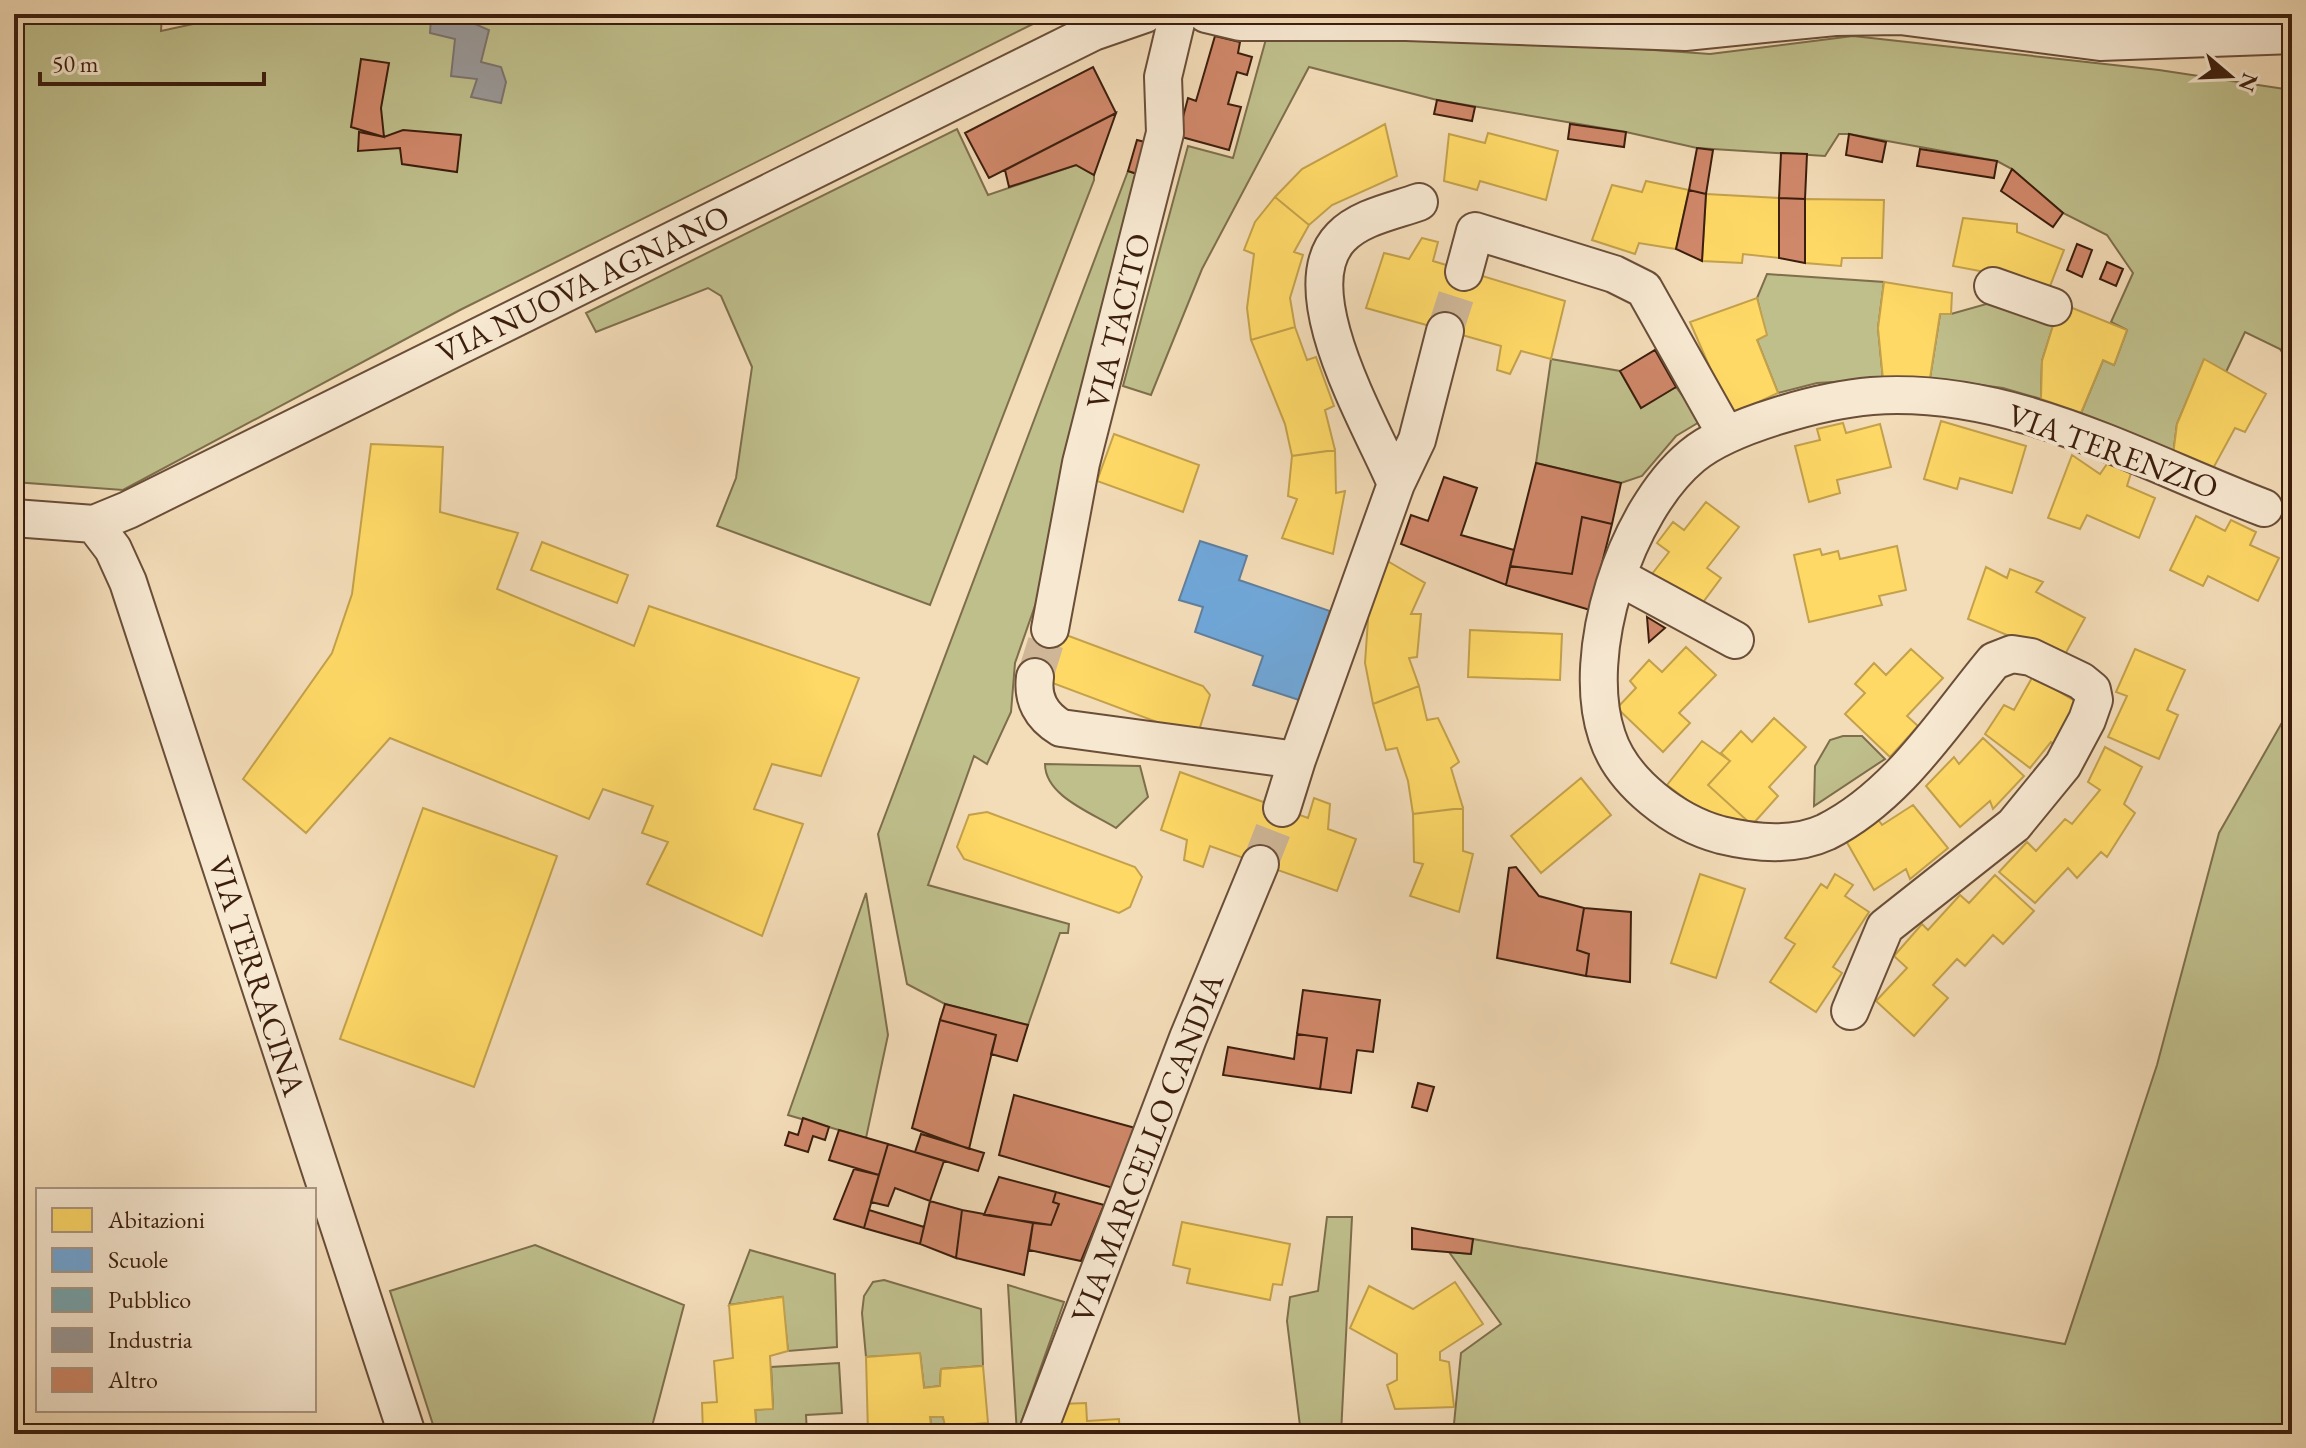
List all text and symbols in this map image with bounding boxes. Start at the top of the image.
scale bar [40,36,264,86]
north arrow [2190,36,2270,116]
text: 50 m [52,48,99,79]
text: N [2232,69,2265,96]
street label: VIA NUOVA AGNANO [430,195,736,373]
street label: VIA TACITO [1076,229,1160,413]
street label: VIA TERENZIO [2002,393,2224,509]
street label: VIA TERRACINA [198,851,316,1102]
street label: VIA MARCELLO CANDIA [1061,966,1233,1329]
legend [36,1188,316,1412]
text: Abitazioni [107,1204,205,1235]
text: Scuole [108,1244,168,1275]
text: Pubblico [108,1284,191,1315]
text: Industria [108,1324,193,1355]
text: Altro [107,1364,158,1395]

